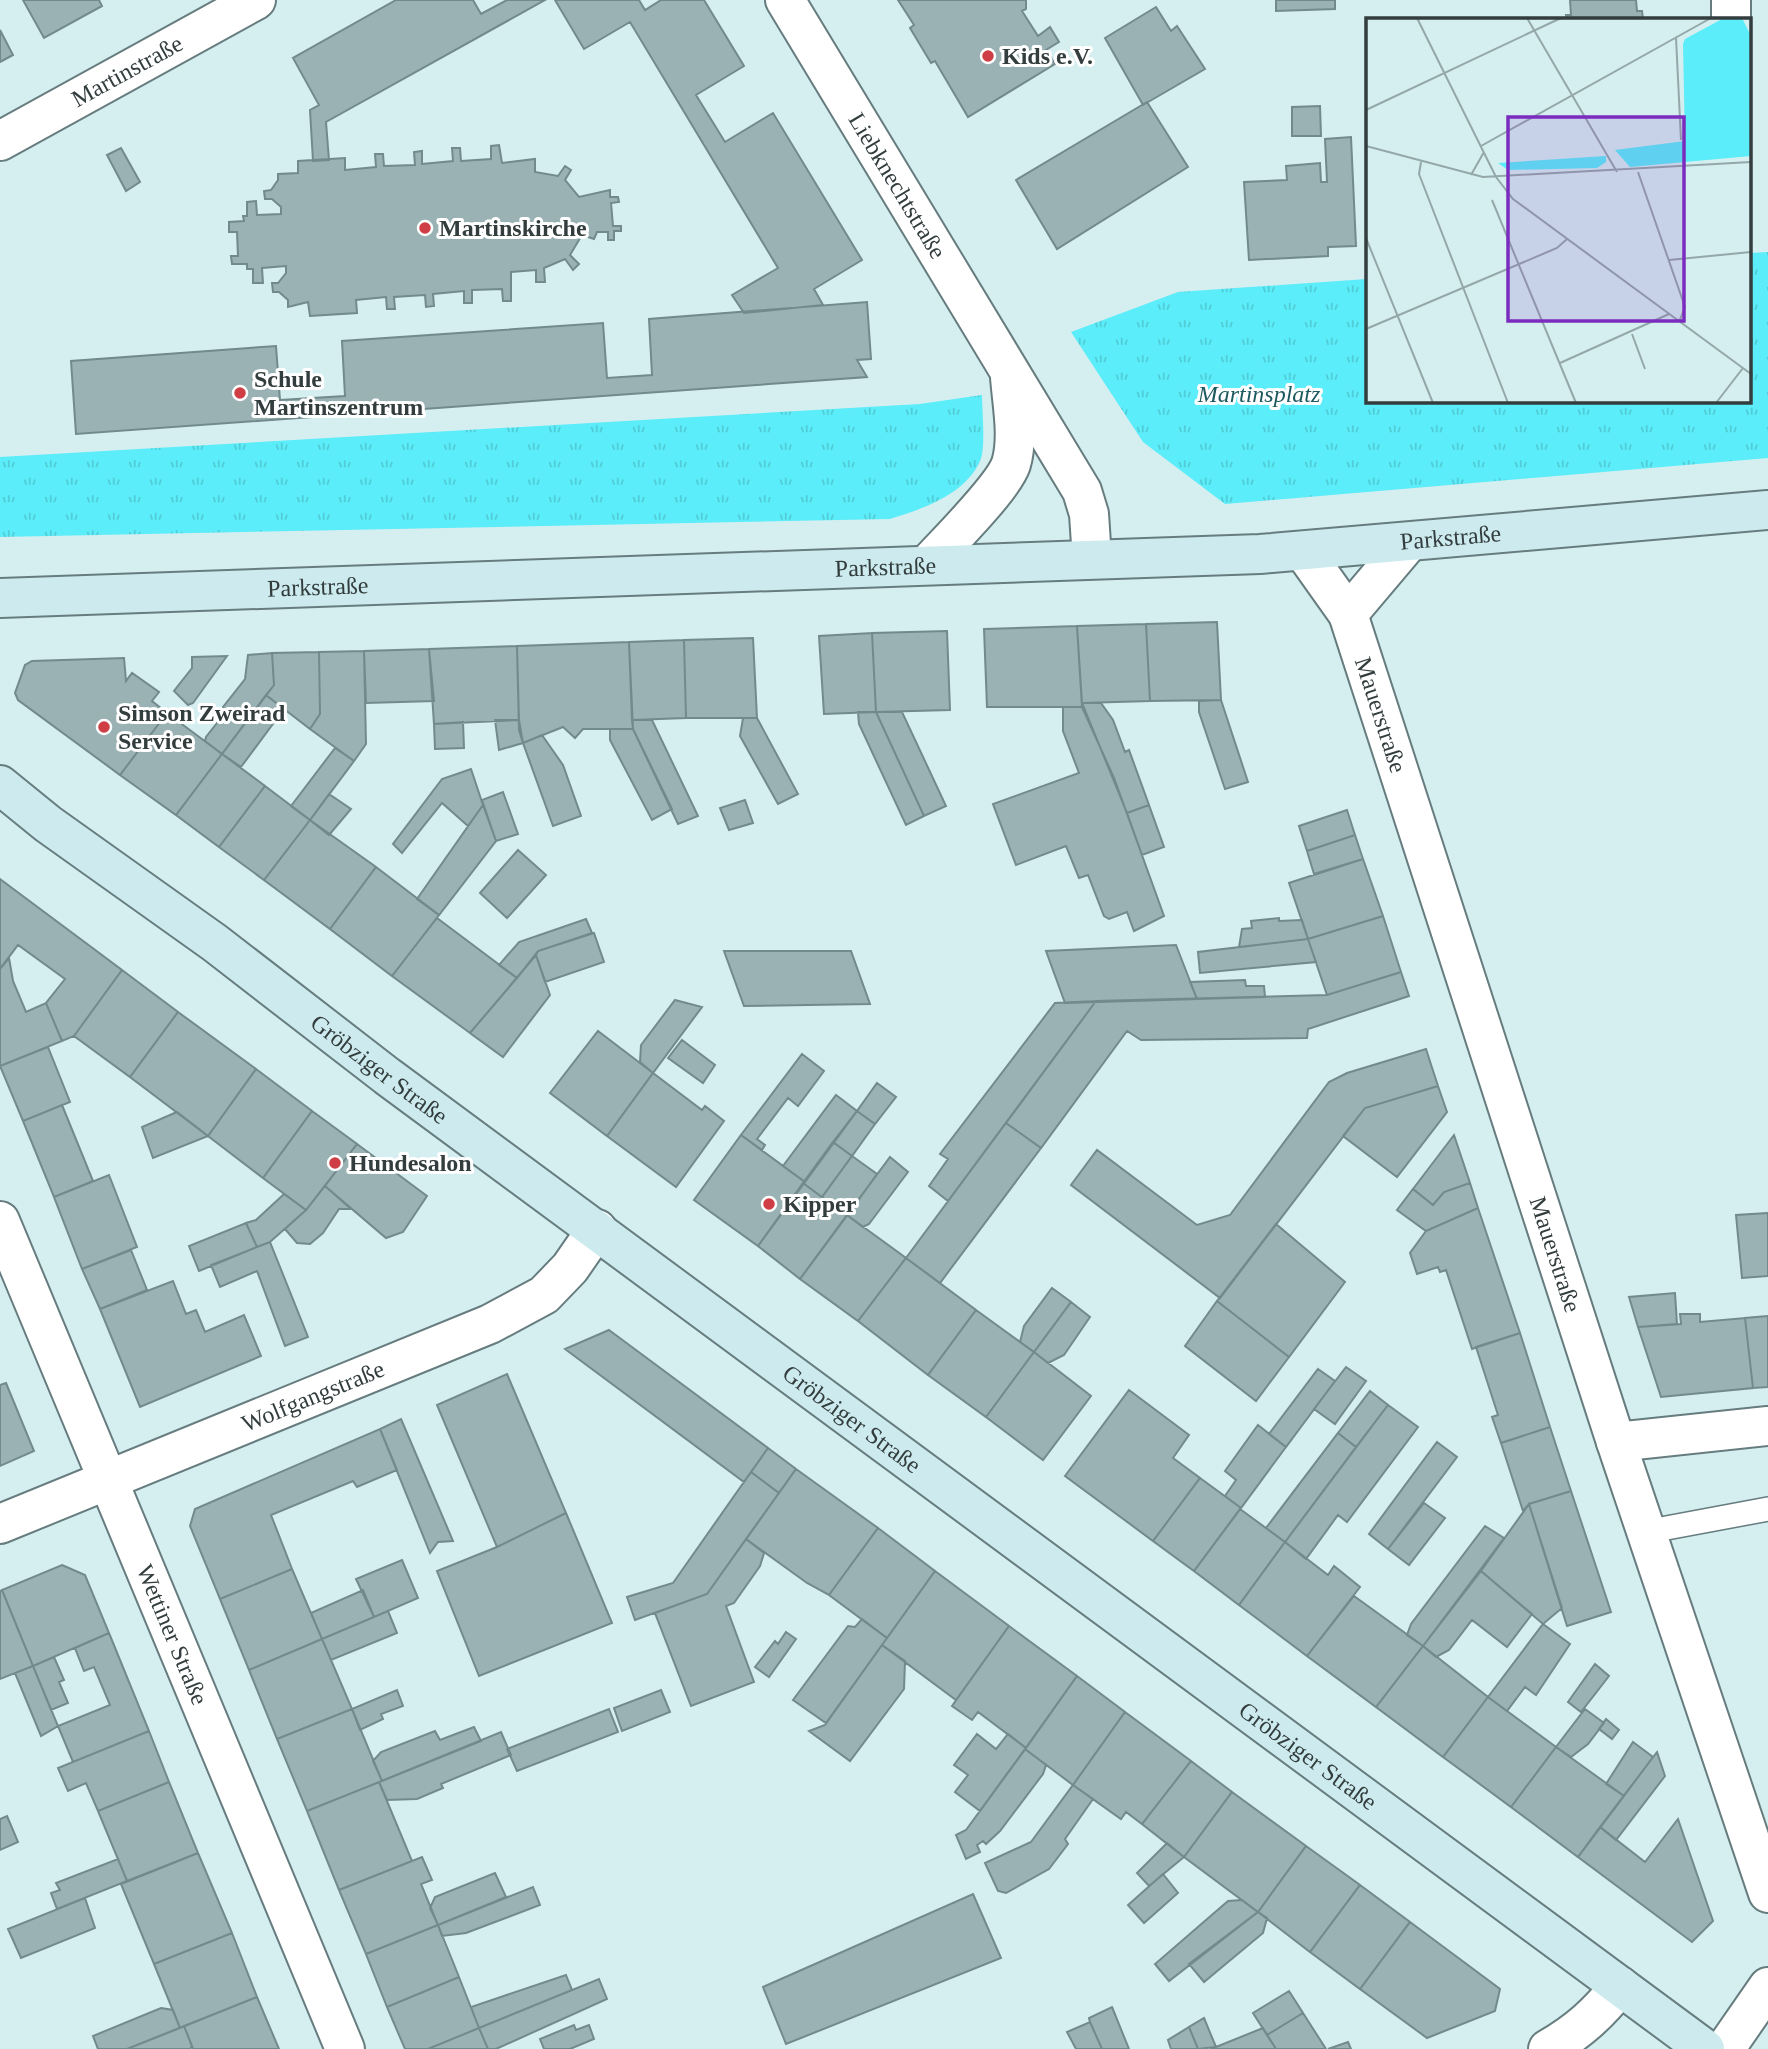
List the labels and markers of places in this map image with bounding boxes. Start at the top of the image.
place label: Kids e.V. [1002,43,1093,69]
marker: Kids e.V. [980,48,996,64]
place label: Martinskirche [439,215,587,241]
marker: Martinskirche [417,220,433,236]
place label: Schule Martinszentrum [254,366,423,420]
marker: Schule Martinszentrum [232,385,248,401]
place label: Simson Zweirad Service [118,700,286,754]
marker: Simson Zweirad Service [96,719,112,735]
place label: Hundesalon [349,1150,472,1176]
marker: Hundesalon [327,1155,343,1171]
place label: Kipper [783,1191,857,1217]
marker: Kipper [761,1196,777,1212]

